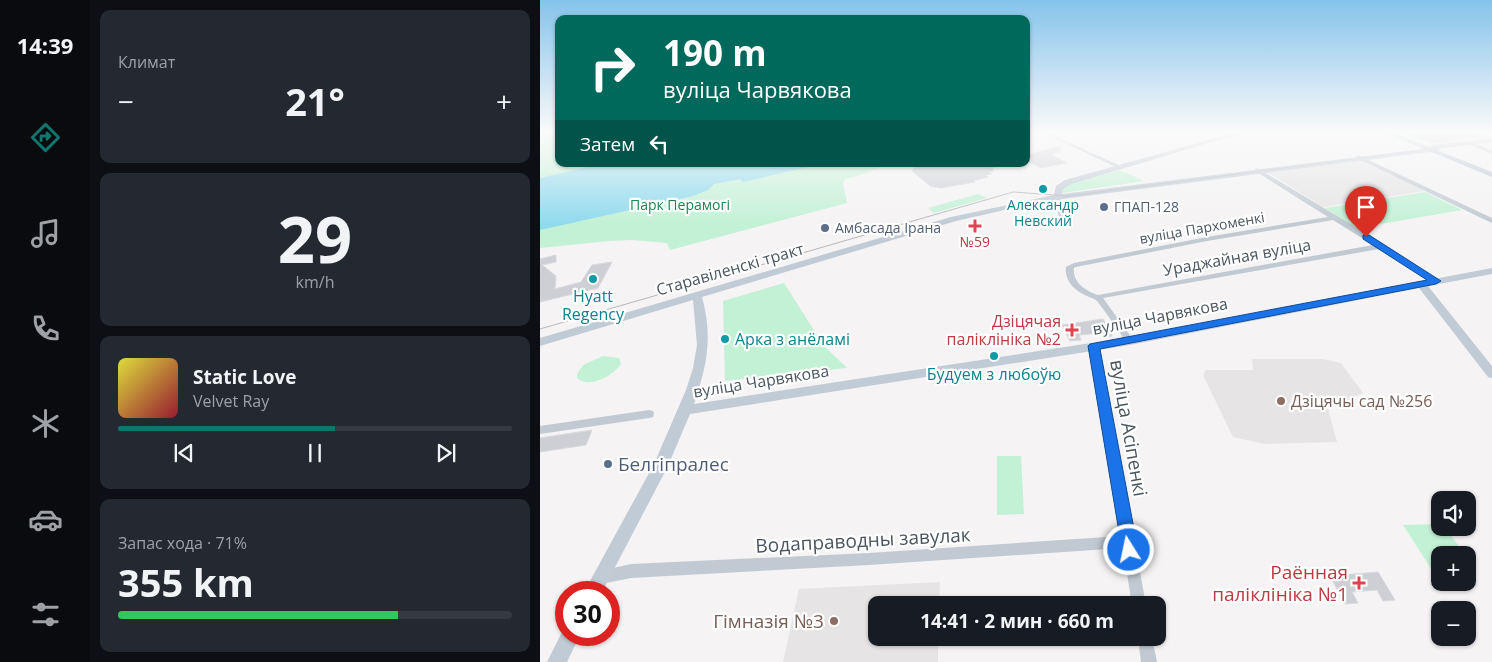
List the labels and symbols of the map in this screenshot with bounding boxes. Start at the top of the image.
marker: Александр Невский [1037,183,1049,195]
pin [1345,186,1387,237]
park label: Парк Перамогі [630,195,730,214]
place label: Александр Невский [1007,195,1079,230]
place label: ГПАП-128 [1114,197,1179,216]
marker: ГПАП-128 [1098,201,1110,213]
street label: вуліца Пархоменкі [1138,207,1266,248]
place label: Амбасада Ірана [835,218,941,237]
marker: №59 [969,220,981,232]
marker: Амбасада Ірана [819,222,831,234]
place label: №59 [960,232,990,251]
street label: Ураджайная вуліца [1161,233,1313,281]
street label: Старавіленскі тракт [654,237,807,301]
marker: Hyatt Regency [587,273,599,285]
place label: Hyatt Regency [562,285,625,325]
street label: вуліца Чарвякова [1091,292,1229,340]
place label: Дзіцячая паліклініка №2 [947,310,1061,350]
marker: Дзіцячая паліклініка №2 [1065,323,1079,337]
place label: Арка з анёламі [735,328,850,350]
marker: Арка з анёламі [719,333,731,345]
marker: Будуем з любоўю [988,350,1000,362]
street label: вуліца Асіпенкі [1104,358,1154,498]
street label: вуліца Чарвякова [691,359,831,403]
place label: Будуем з любоўю [927,363,1061,385]
place label: Дзіцячы сад №256 [1291,390,1432,412]
marker: Дзіцячы сад №256 [1275,395,1287,407]
place label: Белгіпралес [618,451,729,477]
marker: Белгіпралес [602,458,614,470]
street label: Водаправодны завулак [755,521,971,559]
position arrow [1102,523,1154,575]
place label: Раённая паліклініка №1 [1212,559,1348,607]
marker: Раённая паліклініка №1 [1352,576,1366,590]
speed limit sign: 30 [555,581,620,646]
place label: Гімназія №3 [713,608,824,634]
marker: Гімназія №3 [828,615,840,627]

